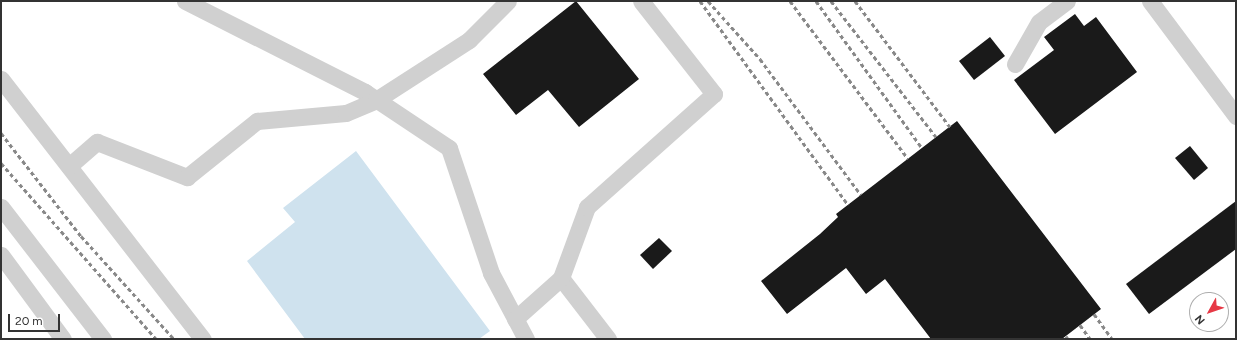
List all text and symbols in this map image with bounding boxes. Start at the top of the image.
north arrow [1189,292,1229,332]
scale bar [10,306,62,332]
text: N [1192,312,1208,327]
text: 20 m [15,314,43,328]

